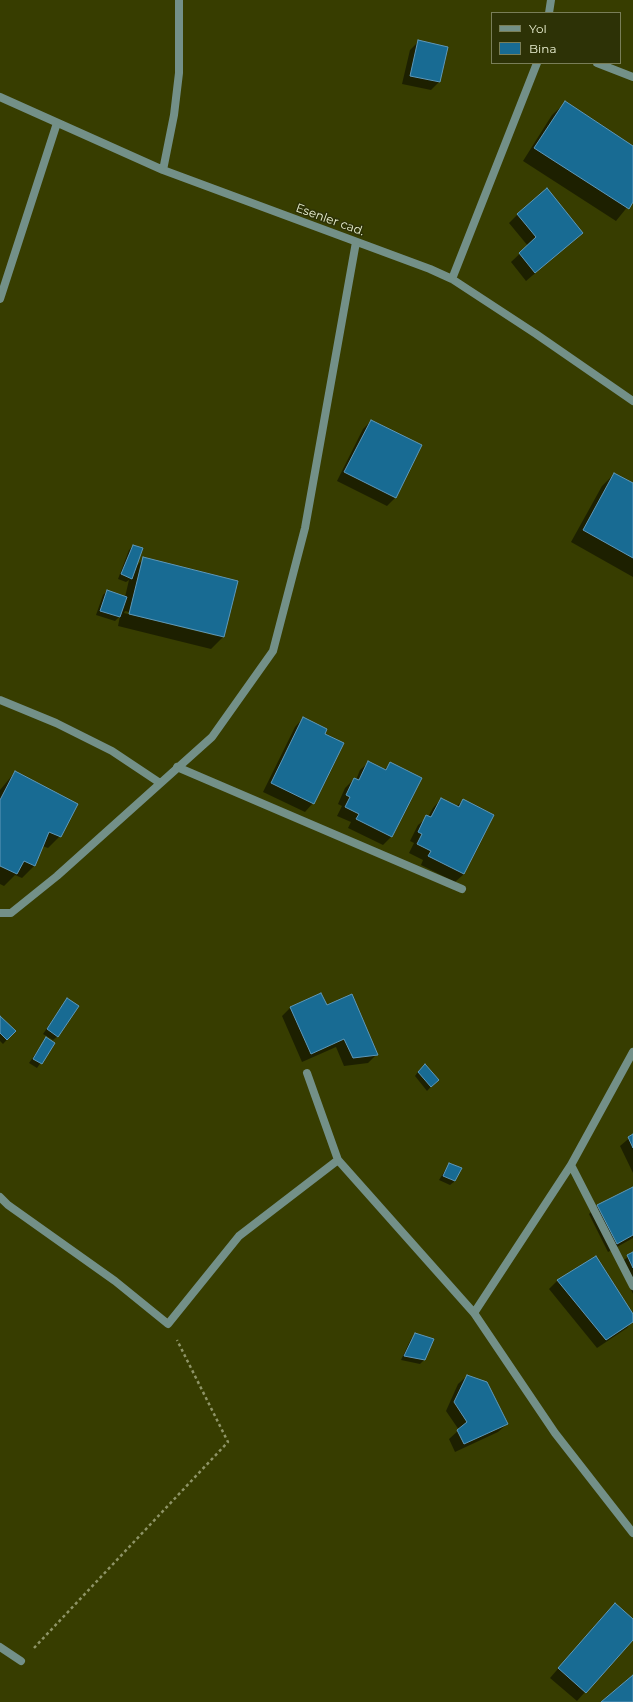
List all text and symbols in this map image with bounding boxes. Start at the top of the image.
legend [491,12,621,64]
text: Yol [529,21,547,36]
text: Bina [529,41,556,56]
street label: Esenler cad. [294,201,366,239]

